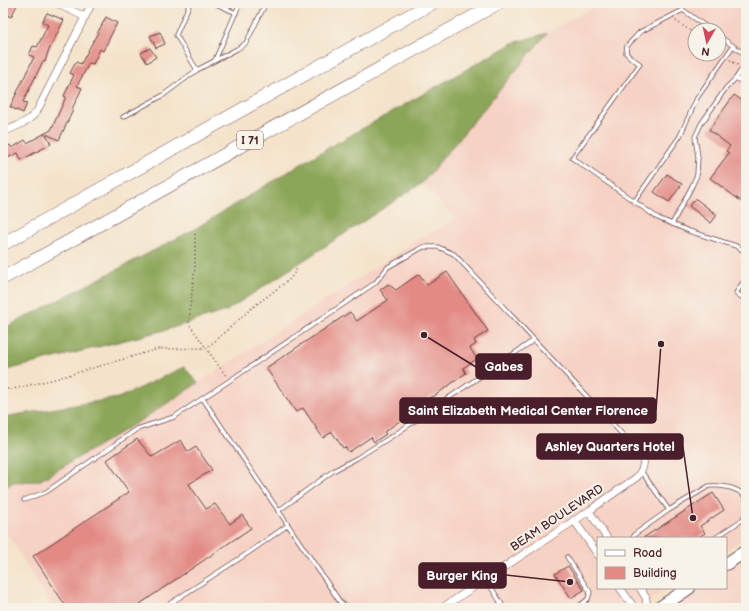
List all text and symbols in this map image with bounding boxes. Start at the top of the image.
north arrow [687,22,727,62]
text: N [700,44,711,58]
road number: I 71 [237,131,263,149]
callout: Gabes [476,354,531,379]
text: Gabes [485,359,523,375]
callout: Saint Elizabeth Medical Center Florence [400,398,656,423]
text: Saint Elizabeth Medical Center Florence [408,403,649,419]
callout: Ashley Quarters Hotel [537,434,683,459]
text: Ashley Quarters Hotel [544,439,675,455]
street label: BEAM BOULEVARD [508,481,607,555]
legend [597,537,727,589]
text: Road [633,546,662,561]
callout: Burger King [419,563,506,588]
text: Building [633,566,677,581]
text: Burger King [426,568,498,584]

